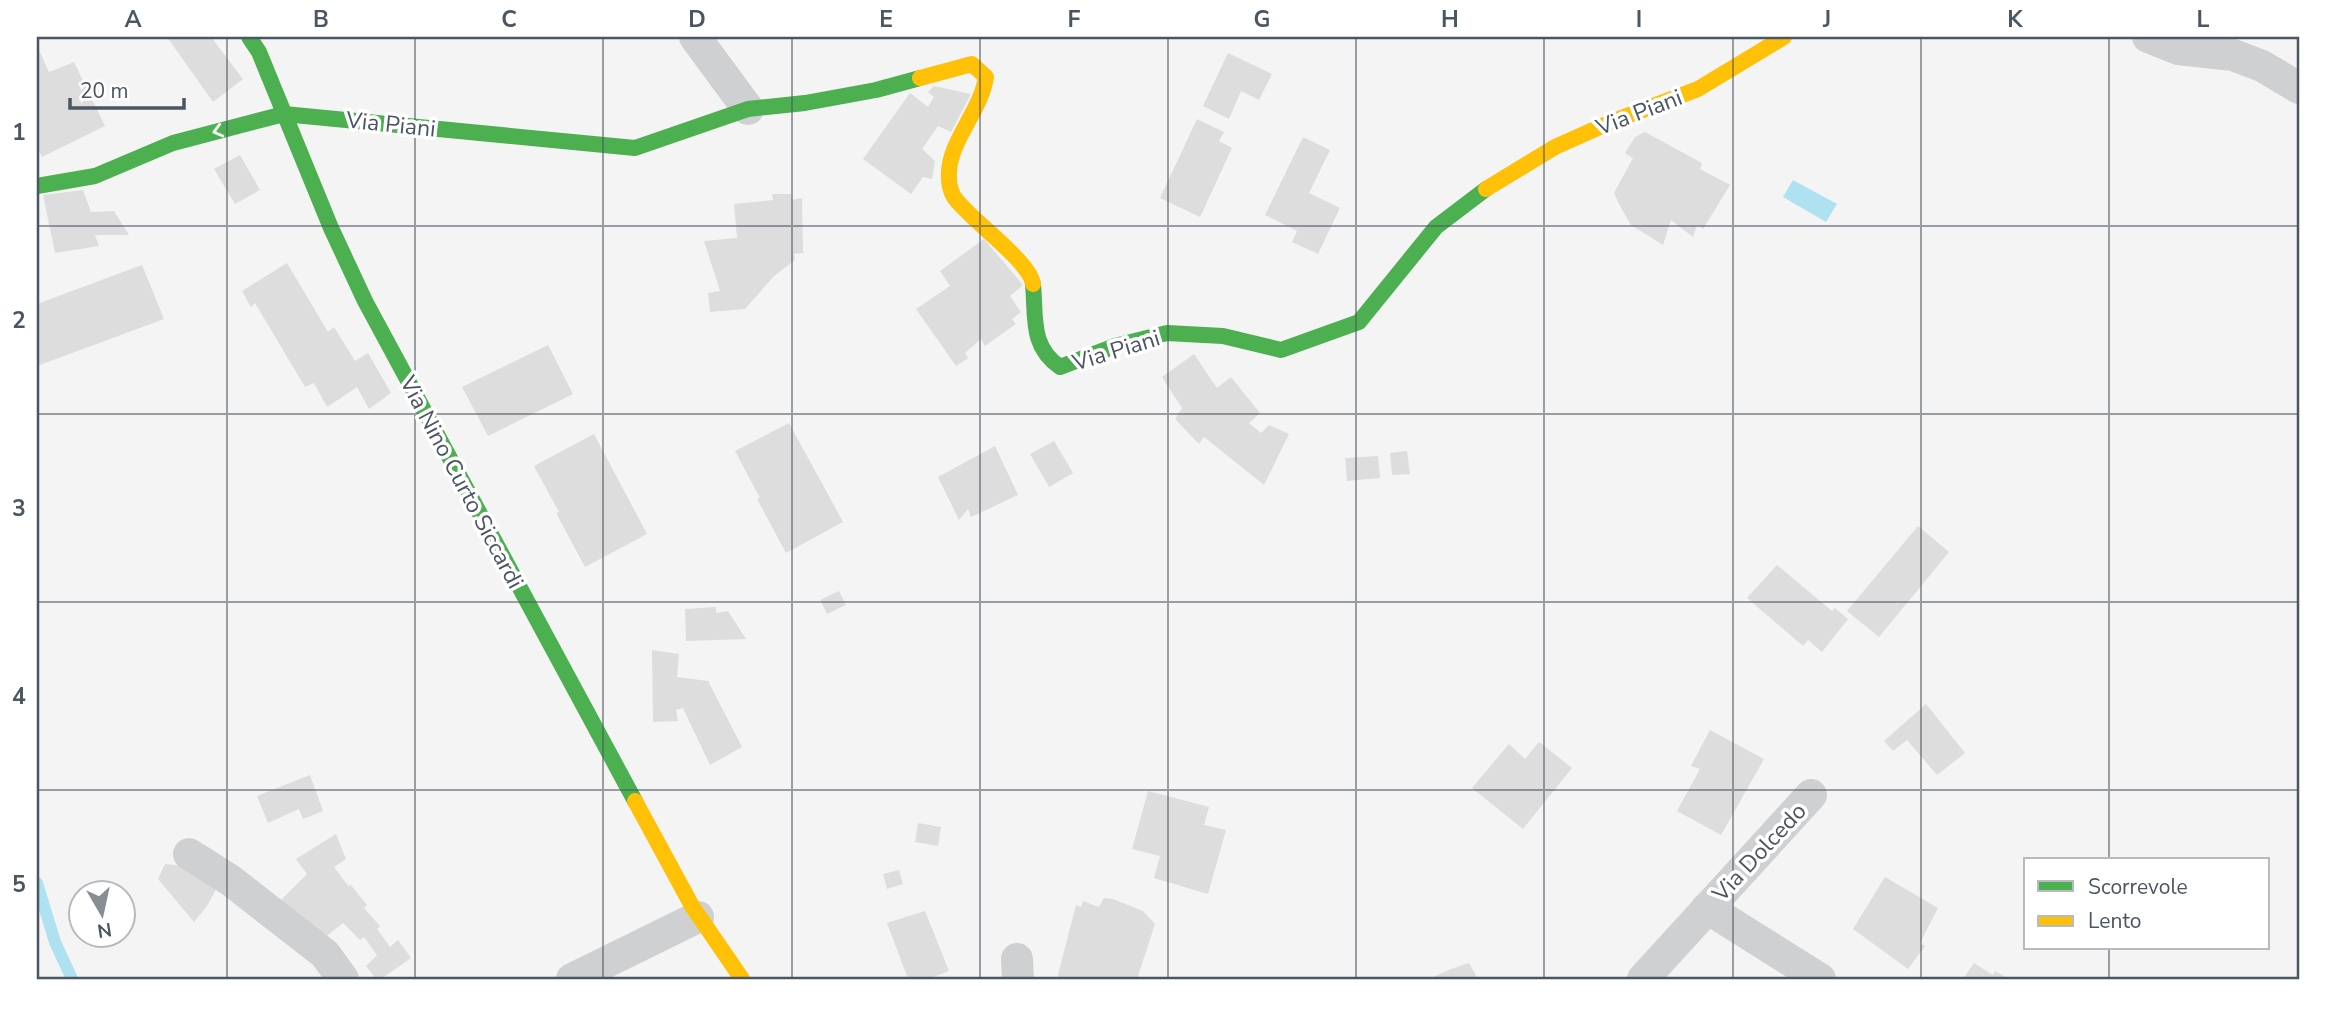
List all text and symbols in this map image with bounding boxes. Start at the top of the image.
text: A [124,4,142,35]
text: B [313,4,329,35]
text: C [501,4,517,35]
text: D [688,4,706,35]
text: E [879,4,893,35]
text: F [1068,4,1081,35]
text: G [1254,4,1270,35]
text: H [1441,4,1459,35]
text: I [1636,4,1642,35]
text: J [1822,4,1831,35]
text: K [2007,4,2023,35]
text: L [2197,4,2210,35]
scale bar [70,66,184,110]
text: 20 m [80,77,129,105]
street label: Via Piani [1591,82,1687,143]
street label: Via Piani [344,104,437,145]
text: 1 [12,117,26,148]
one-way arrow [212,123,224,137]
text: 2 [12,305,26,336]
street label: Via Piani [1068,323,1164,379]
street label: Via Nino Curto Siccardi [392,370,531,594]
text: 3 [12,493,26,524]
text: 4 [12,681,26,712]
street label: Via Dolcedo [1705,796,1813,909]
legend [2024,858,2270,950]
text: 5 [12,869,26,900]
text: Scorrevole [2088,873,2188,901]
north arrow [66,880,136,950]
text: Lento [2088,907,2141,935]
text: N [95,916,114,944]

